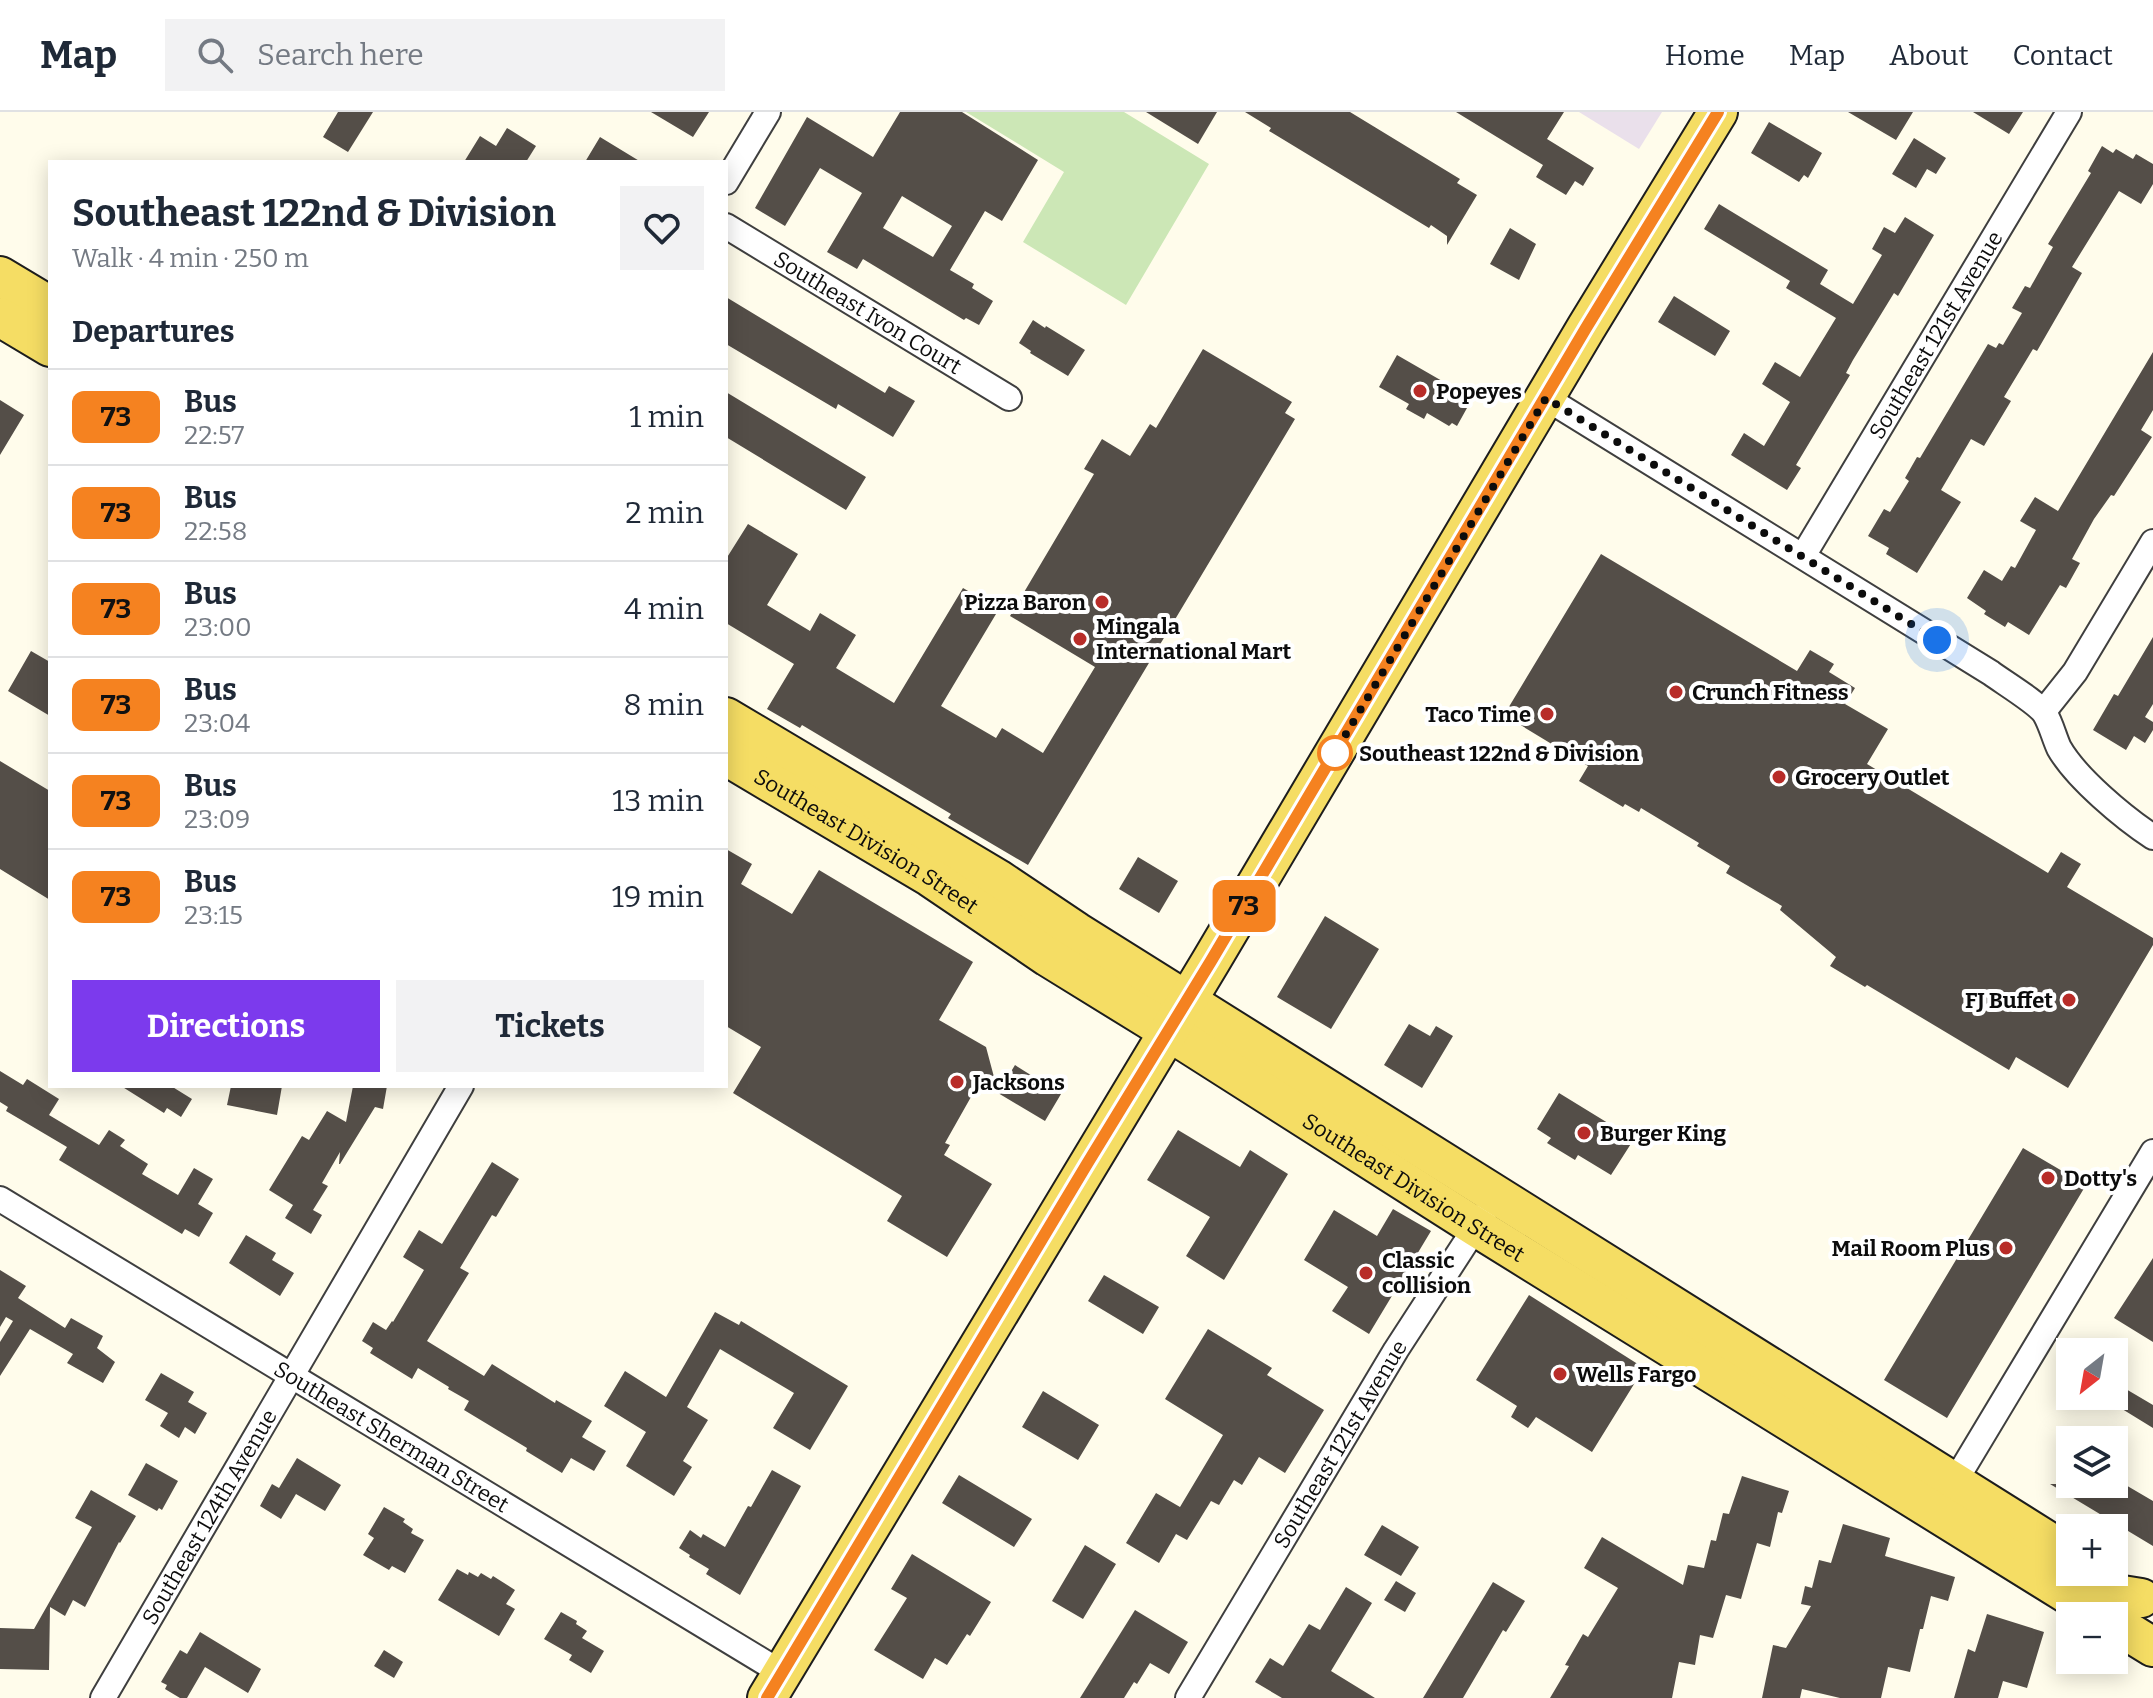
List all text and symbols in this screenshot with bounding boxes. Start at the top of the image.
search box [165,19,725,91]
text: Map [40,32,117,78]
icon: search [193,33,237,77]
text: Search here [257,37,424,73]
text: Home [1665,39,1745,72]
text: Map [1789,39,1845,72]
text: About [1889,39,1969,72]
text: Contact [2013,39,2113,72]
button: heart [620,186,704,270]
text: Southeast 122nd & Division [72,190,556,236]
street label: Southeast 121st Avenue [1863,226,2009,444]
text: Walk · 4 min · 250 m [72,243,309,274]
street label: Southeast Ivon Court [769,245,966,380]
text: Departures [72,314,235,350]
place label: Popeyes [1436,378,1522,405]
marker: Popeyes [1411,382,1429,400]
text: Bus [184,384,237,420]
text: 1 min [629,399,704,435]
text: 73 [101,400,131,433]
text: 22:57 [184,420,244,451]
text: Bus [184,480,237,516]
text: 2 min [625,495,704,531]
text: 73 [101,496,131,529]
text: 22:58 [184,516,247,547]
text: Bus [184,576,237,612]
place label: Pizza Baron [964,589,1086,616]
text: 4 min [624,591,704,627]
text: 73 [101,592,131,625]
marker: Pizza Baron [1093,593,1111,611]
text: 23:00 [184,612,252,643]
place label: Mingala International Mart [1096,613,1292,665]
your location [1917,620,1957,660]
marker: Mingala International Mart [1071,630,1089,648]
text: Bus [184,672,237,708]
place label: Crunch Fitness [1692,679,1849,706]
marker: Crunch Fitness [1667,683,1685,701]
text: 8 min [623,687,704,723]
text: 73 [101,688,131,721]
place label: Taco Time [1425,701,1531,728]
marker: Taco Time [1538,705,1556,723]
text: 23:04 [184,708,250,739]
marker: Southeast 122nd & Division [1318,736,1352,770]
place label: Southeast 122nd & Division [1359,740,1639,767]
street label: Southeast Division Street [749,763,983,920]
place label: Grocery Outlet [1795,764,1950,791]
text: Bus [184,768,237,804]
marker: Grocery Outlet [1770,768,1788,786]
text: 13 min [612,783,704,819]
text: 73 [101,784,131,817]
text: 23:09 [184,804,250,835]
text: Bus [184,864,237,900]
text: 19 min [612,879,704,915]
text: 73 [101,880,131,913]
line badge: 73 [1208,880,1280,932]
text: 73 [1229,889,1259,922]
text: 23:15 [184,900,243,931]
button: Directions [72,980,380,1072]
button: Tickets [396,980,704,1072]
place label: FJ Buffet [1965,987,2053,1014]
marker: FJ Buffet [2060,991,2078,1009]
place label: Jacksons [972,1069,1065,1096]
marker: Jacksons [948,1073,966,1091]
street label: Southeast Division Street [1298,1107,1530,1268]
place label: Burger King [1600,1120,1726,1147]
marker: Burger King [1575,1124,1593,1142]
place label: Dotty's [2064,1165,2137,1192]
marker: Dotty's [2039,1169,2057,1187]
place label: Mail Room Plus [1832,1235,1990,1262]
marker: Mail Room Plus [1997,1239,2015,1257]
place label: Classic collision [1382,1247,1471,1299]
marker: Classic collision [1357,1264,1375,1282]
street label: Southeast 121st Avenue [1268,1335,1413,1553]
north arrow [2056,1338,2128,1410]
map controls [2056,1338,2128,1674]
street label: Southeast Sherman Street [269,1355,514,1518]
place label: Wells Fargo [1576,1361,1697,1388]
marker: Wells Fargo [1551,1365,1569,1383]
street label: Southeast 124th Avenue [136,1405,283,1629]
button: layers [2056,1426,2128,1498]
button: + [2056,1514,2128,1586]
button: − [2056,1602,2128,1674]

